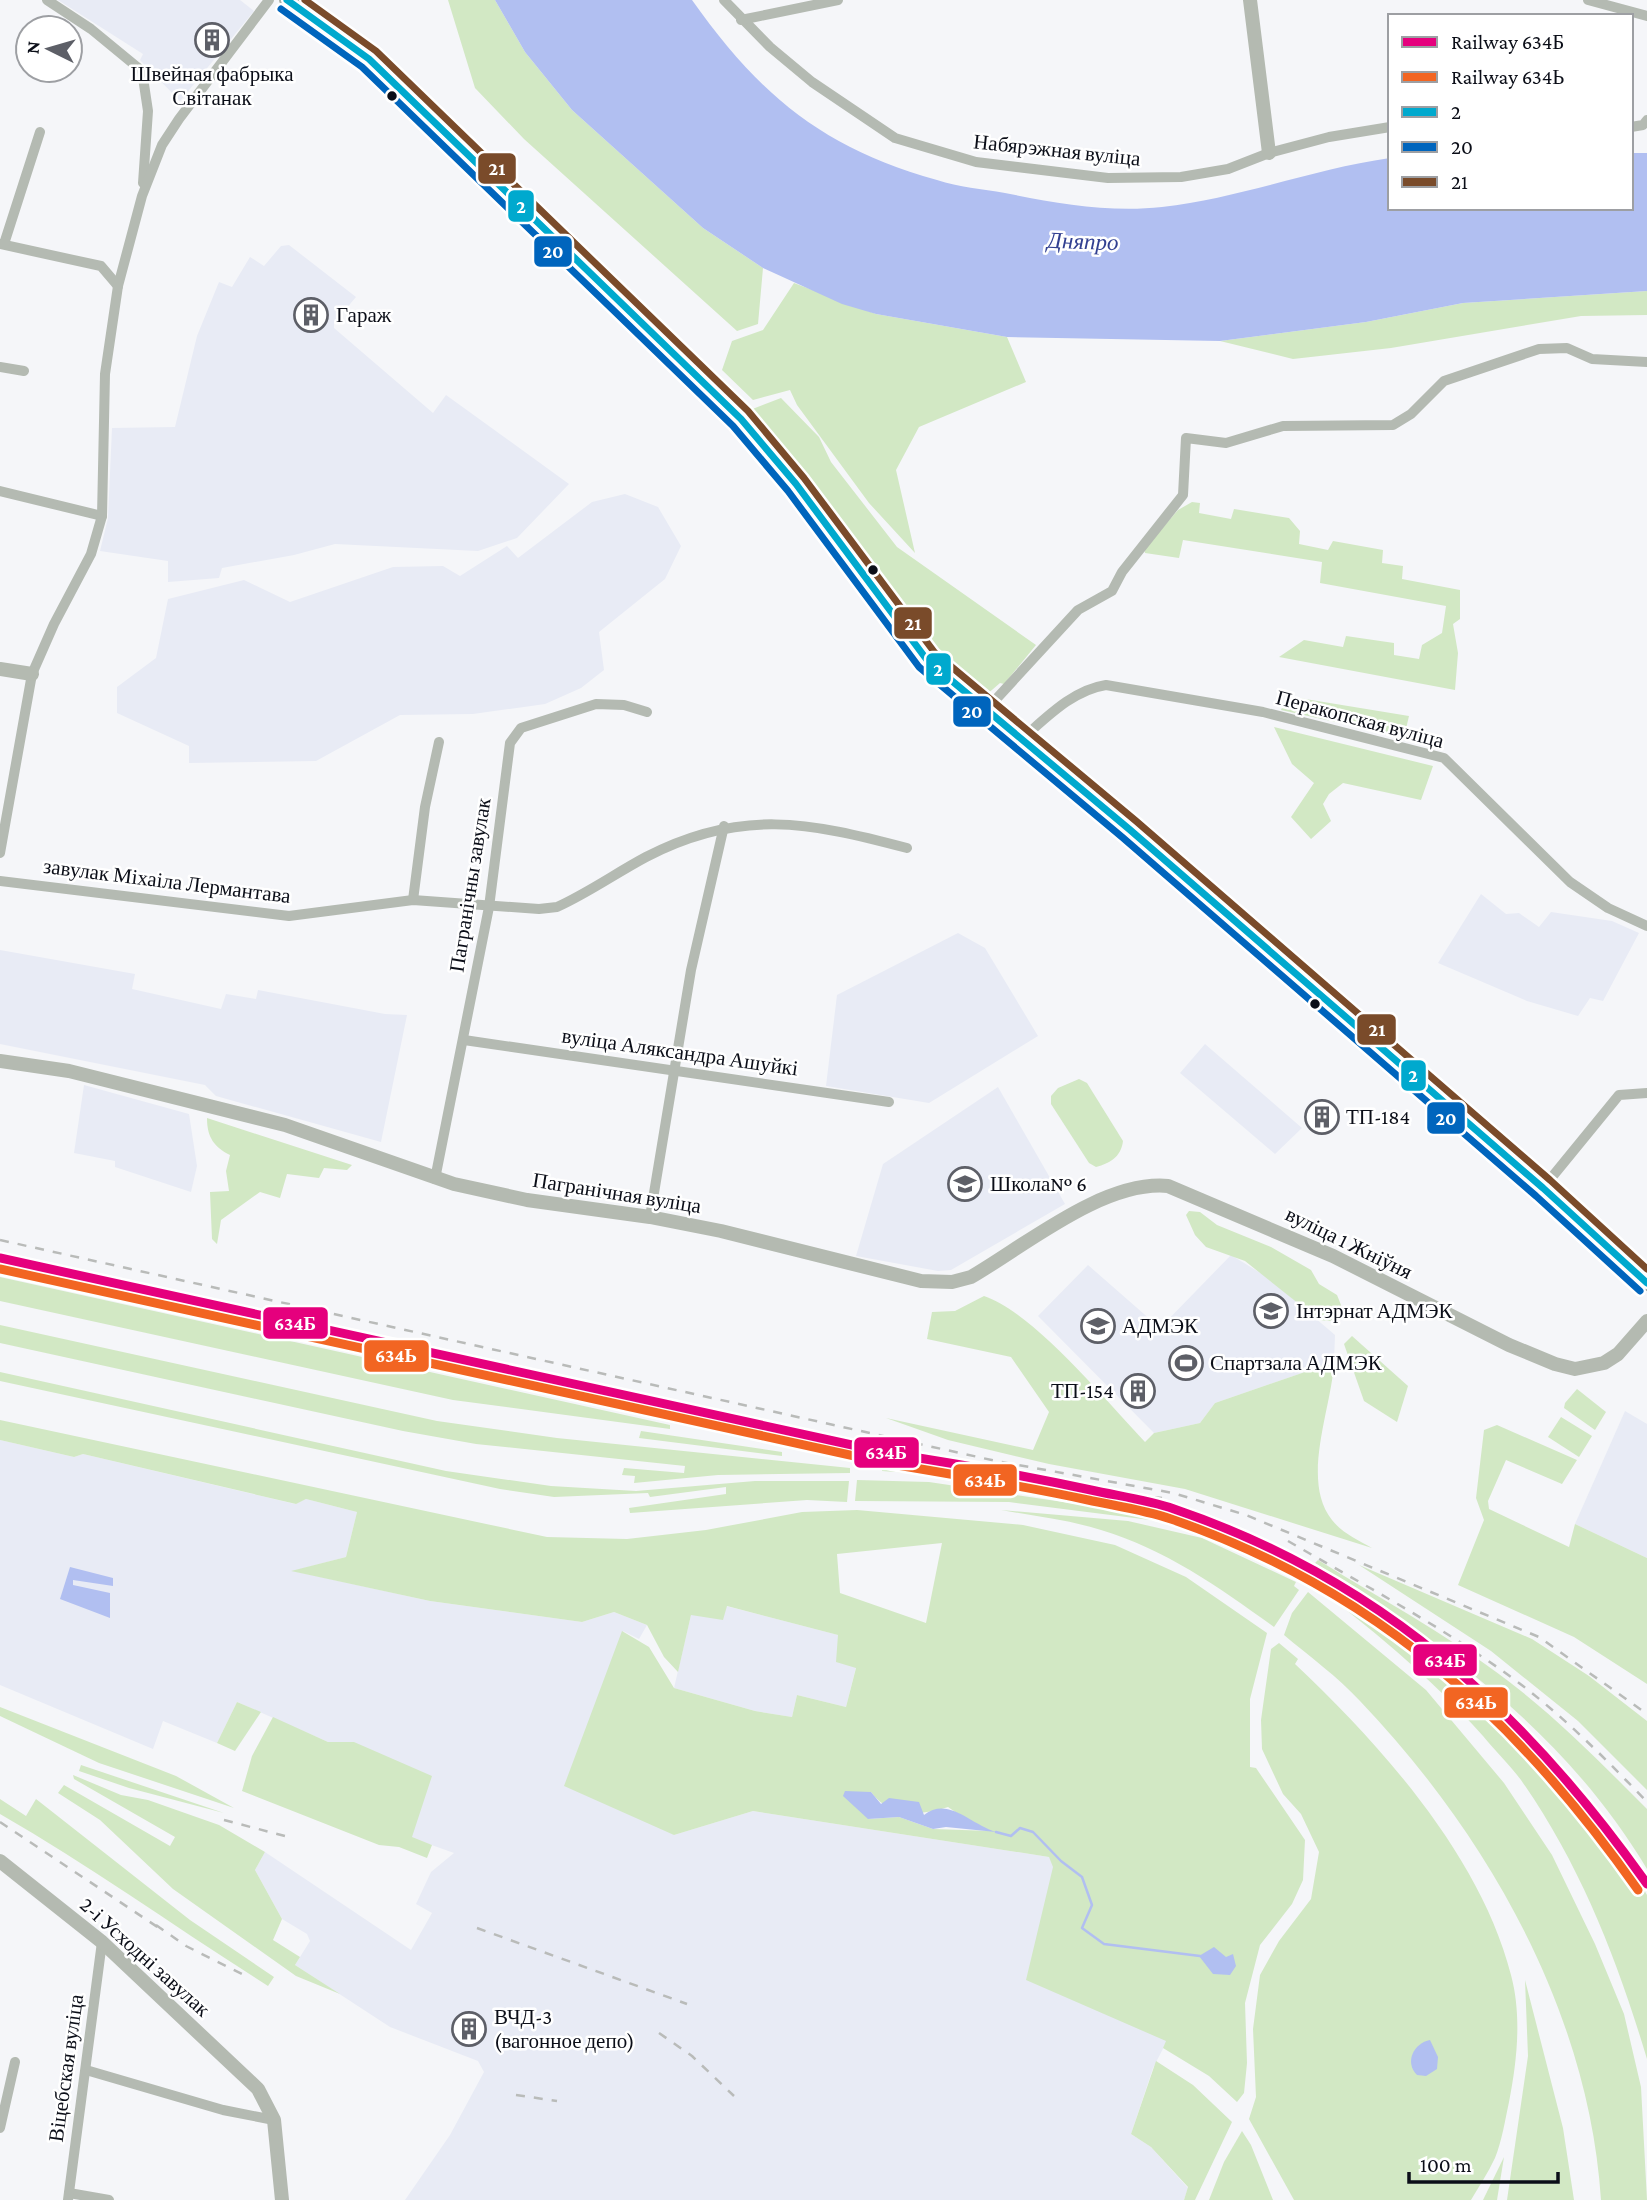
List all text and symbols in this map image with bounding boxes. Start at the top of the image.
north arrow [14,14,84,84]
legend [1388,14,1633,210]
building icon: Швейная фабрыка Світанак [193,21,231,59]
text: Railway 634Б [1451,30,1564,54]
text: N [22,40,44,55]
place label: Швейная фабрыка Світанак [130,62,294,110]
text: Railway 634Ь [1451,65,1564,89]
unlabelled marker [385,89,399,103]
text: 2 [1451,100,1461,124]
street label: Набярэжная вуліца [972,129,1142,171]
text: 20 [1451,135,1473,159]
line badge: 21 [477,152,517,185]
text: 21 [489,158,505,179]
text: 21 [1451,170,1468,194]
line badge: 2 [507,189,535,223]
text: 2 [516,196,526,217]
water label: Дняпро [1045,227,1119,255]
line badge: 20 [533,235,573,268]
text: 20 [542,241,564,262]
building icon: Гараж [292,296,330,334]
place label: Гараж [336,303,392,327]
unlabelled marker [866,563,880,577]
line badge: 21 [893,606,933,640]
text: 21 [905,613,921,634]
line badge: 2 [925,652,952,686]
text: 2 [933,659,943,680]
street label: Перакопская вуліца [1273,685,1447,753]
line badge: 20 [952,695,992,728]
text: 20 [961,701,983,722]
street label: Пагранічны завулак [444,795,496,974]
street label: завулак Міхаіла Лермантава [42,854,293,908]
unlabelled marker [1308,997,1322,1011]
line badge: 21 [1356,1013,1397,1046]
text: 21 [1369,1019,1385,1040]
street label: вуліца Аляксандра Ашуйкі [560,1024,800,1080]
line badge: 2 [1400,1059,1427,1092]
text: 2 [1408,1065,1418,1086]
building icon: ТП-184 [1303,1098,1341,1136]
line badge: 20 [1426,1101,1466,1135]
place label: ТП-184 [1346,1105,1410,1129]
text: 20 [1435,1108,1457,1129]
school or university icon: Школа№ 6 [946,1165,984,1203]
street label: Пагранічная вуліца [531,1168,704,1218]
place label: Школа№ 6 [990,1172,1087,1196]
street label: вуліца 1 Жніўня [1282,1202,1416,1284]
school or university icon: Інтэрнат АДМЭК [1252,1292,1290,1330]
place label: Інтэрнат АДМЭК [1296,1299,1454,1323]
line badge: 634Б [262,1306,329,1340]
school or university icon: АДМЭК [1079,1307,1117,1345]
text: 634Б [274,1313,316,1334]
place label: АДМЭК [1122,1314,1199,1338]
line badge: 634Ь [363,1339,430,1373]
sports icon: Спартзала АДМЭК [1167,1344,1205,1382]
text: 634Ь [375,1345,417,1366]
place label: Спартзала АДМЭК [1210,1351,1383,1375]
building icon: ТП-154 [1119,1372,1157,1410]
place label: ТП-154 [1051,1379,1114,1403]
line badge: 634Б [853,1436,920,1469]
text: 634Б [865,1442,907,1463]
line badge: 634Ь [952,1463,1018,1497]
text: 634Ь [964,1470,1006,1491]
line badge: 634Б [1412,1643,1478,1677]
text: 634Б [1424,1650,1466,1671]
line badge: 634Ь [1443,1686,1509,1719]
text: 634Ь [1455,1692,1497,1713]
street label: 2-і Усходні завулак [75,1892,215,2022]
street label: Віцебская вуліца [44,1992,88,2143]
place label: ВЧД-3 (вагонное депо) [494,2005,635,2053]
building icon: ВЧД-3 (вагонное депо) [450,2010,488,2048]
scale bar [1409,2140,1558,2184]
text: 100 m [1420,2153,1472,2177]

